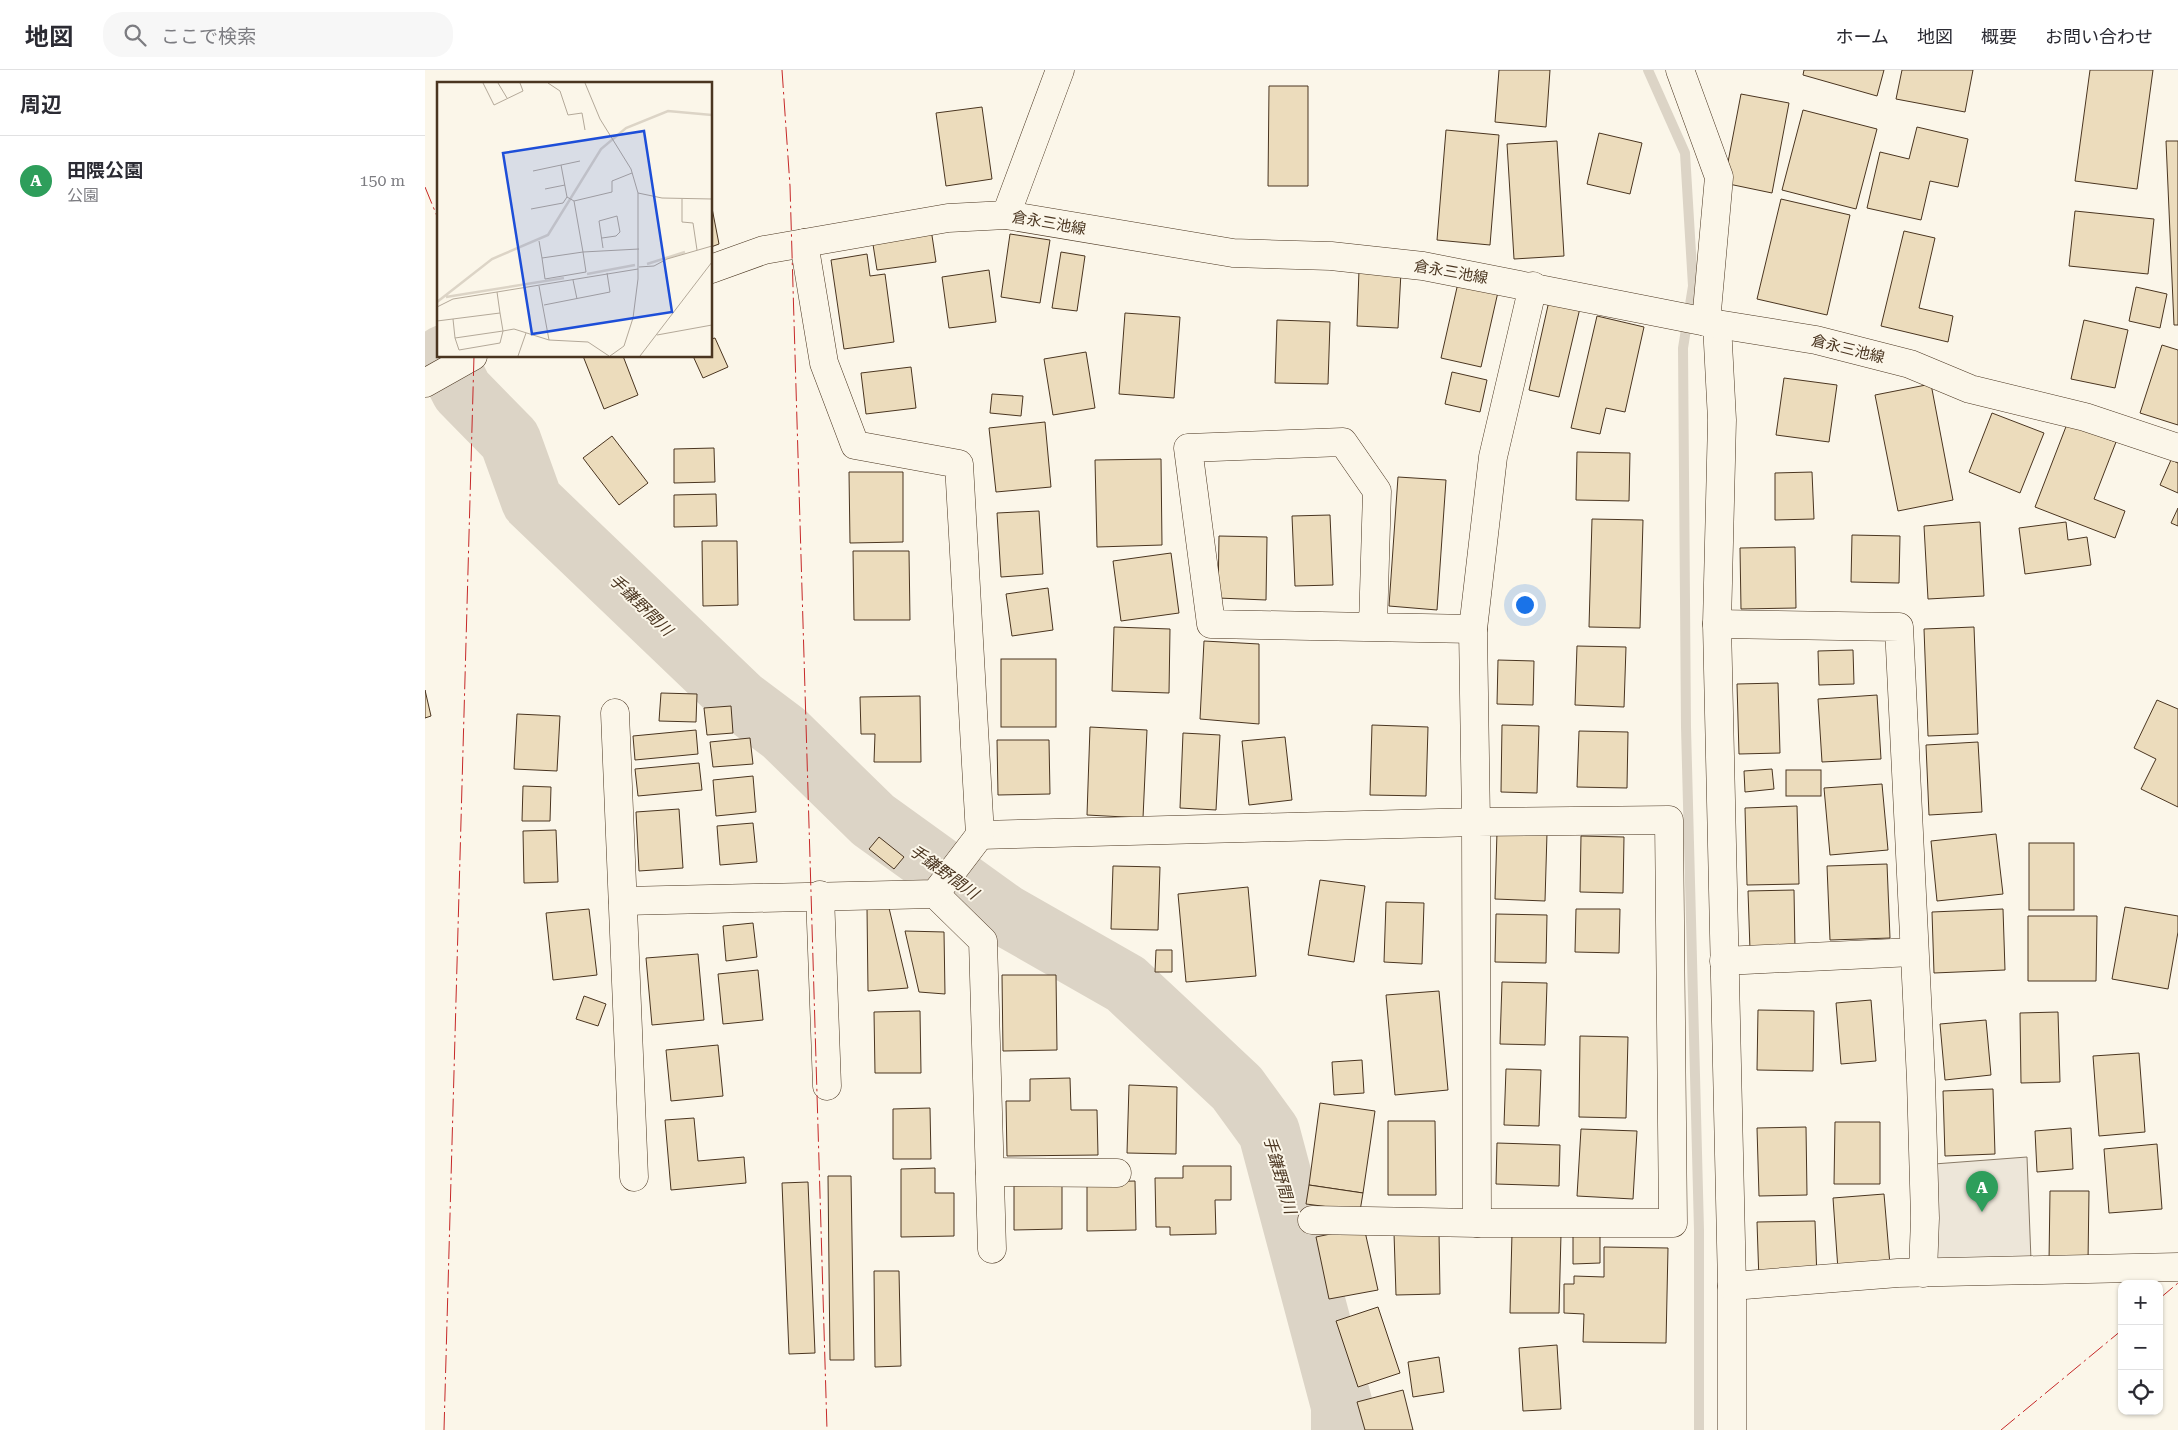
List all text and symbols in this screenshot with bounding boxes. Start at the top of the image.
search box [103,12,453,57]
icon: search [121,21,149,49]
text: 地図 [25,23,73,51]
text: ここで検索 [161,25,256,48]
text: ホーム [1836,26,1889,47]
text: 地図 [1917,26,1953,47]
text: 概要 [1981,26,2017,47]
text: お問い合わせ [2045,26,2153,47]
inset map [437,82,713,358]
text: 周辺 [20,93,62,117]
text: 田隈公園 [67,159,143,182]
text: A [30,171,42,190]
text: 150 m [359,171,405,190]
text: 公園 [67,186,99,205]
street label: 倉永三池線 [1010,208,1088,238]
street label: 倉永三池線 [1412,257,1490,287]
street label: 倉永三池線 [1809,331,1887,367]
water label: 手鎌野間川 [606,570,678,641]
your location [1512,592,1538,618]
water label: 手鎌野間川 [906,841,984,904]
water label: 手鎌野間川 [1260,1134,1301,1218]
pin: A [1966,1171,1998,1212]
map controls [2118,1280,2163,1415]
button: + [2118,1280,2163,1325]
button: − [2118,1325,2163,1370]
button: locate [2118,1370,2163,1415]

